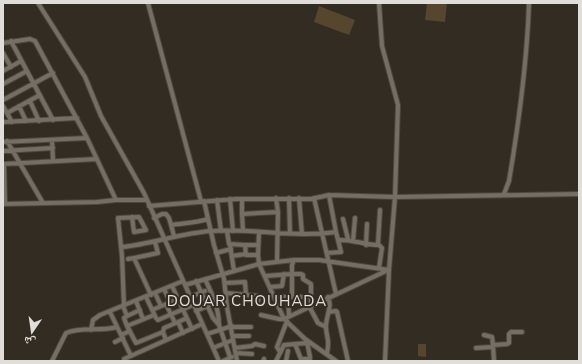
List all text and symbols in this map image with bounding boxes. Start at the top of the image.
district label: DOUAR CHOUHADA [167,291,327,311]
north arrow [12,312,52,352]
text: ش [22,333,37,350]

